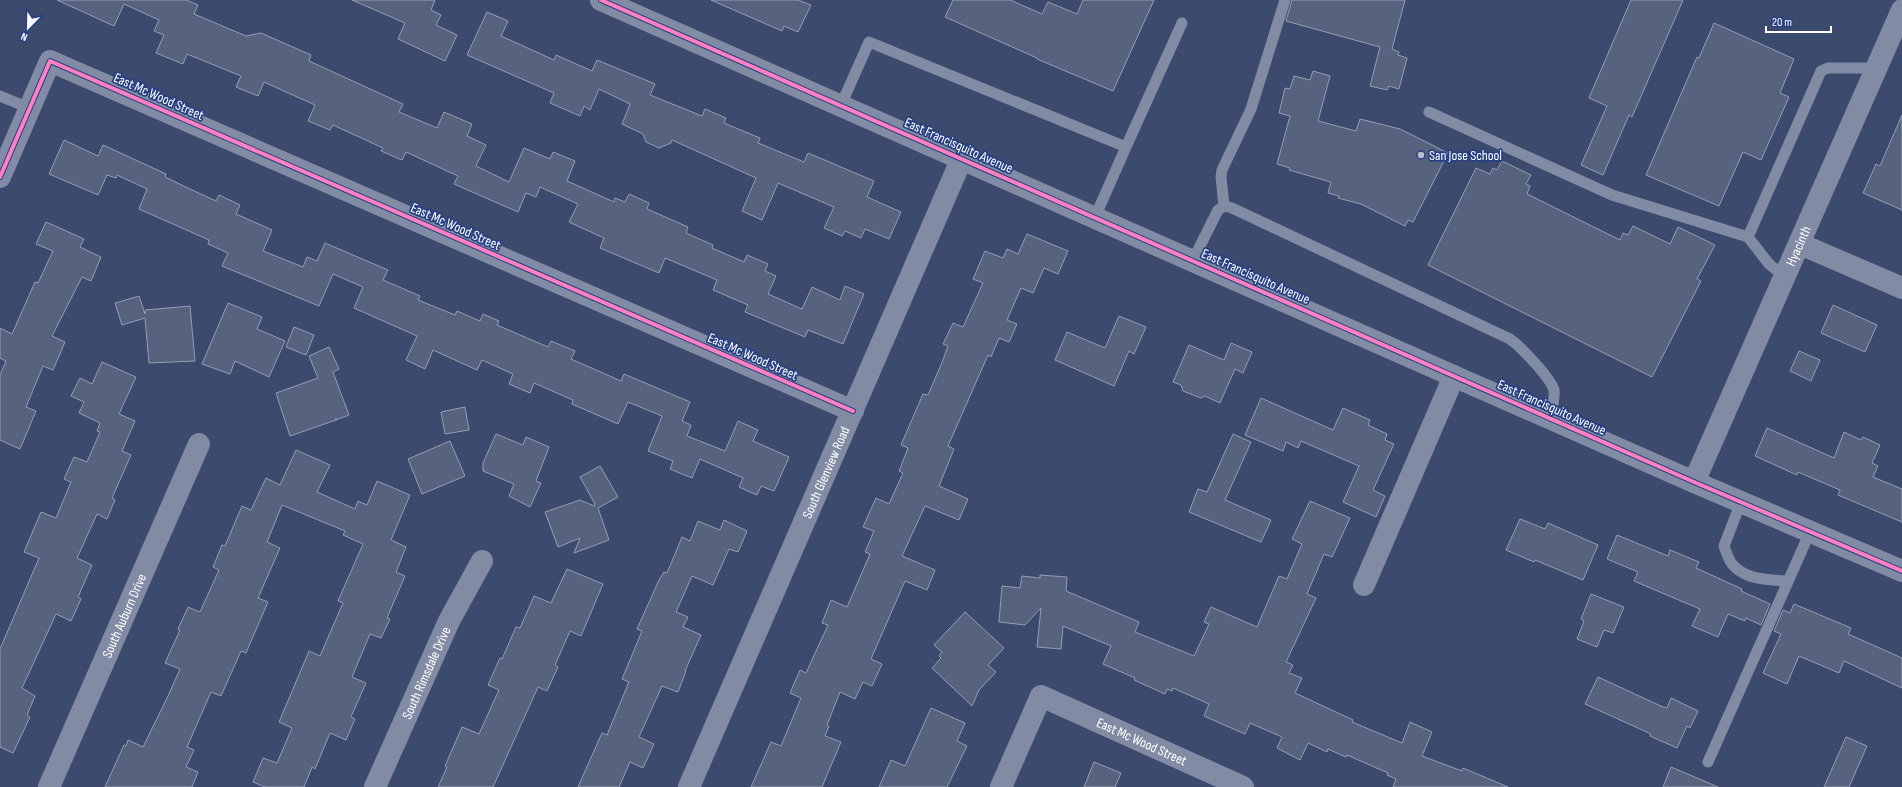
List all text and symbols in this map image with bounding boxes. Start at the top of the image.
north arrow [8,8,48,48]
scale bar [1766,8,1831,34]
text: 20 m [1772,15,1792,30]
text: N [19,30,30,44]
street label: East Mc Wood Street [111,69,206,124]
street label: East Francisquito Avenue [902,114,1016,177]
place label: San Jose School [1429,147,1502,164]
marker: San Jose School [1416,150,1426,160]
street label: East Mc Wood Street [408,199,503,254]
street label: Hyacinth [1782,223,1815,269]
street label: East Francisquito Avenue [1199,245,1313,308]
street label: East Mc Wood Street [705,329,800,384]
street label: East Francisquito Avenue [1495,376,1609,439]
street label: South Glenview Road [799,424,853,521]
street label: South Auburn Drive [98,571,150,661]
street label: South Rimsdale Drive [398,624,454,722]
street label: East Mc Wood Street [1094,714,1189,770]

